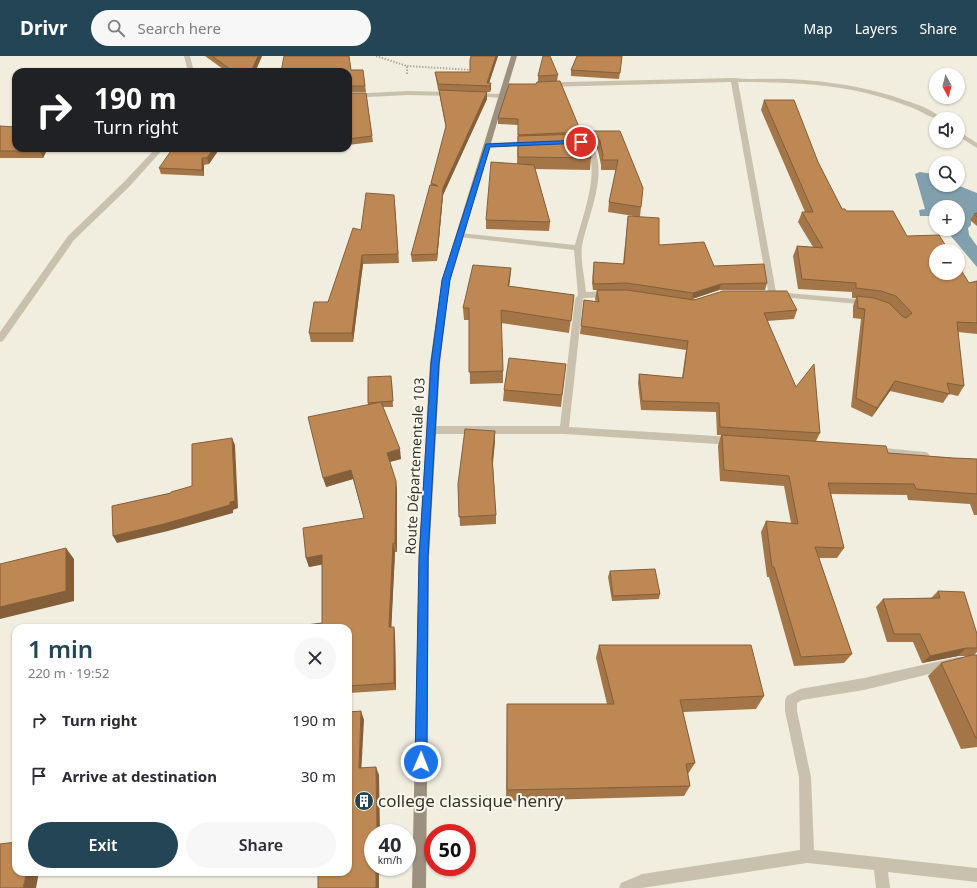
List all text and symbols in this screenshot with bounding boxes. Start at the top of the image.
search box [91,10,371,46]
text: Drivr [20,15,67,41]
icon: search [105,17,127,39]
text: Search here [137,18,221,38]
text: Map [804,19,833,38]
text: Layers [855,19,897,38]
text: Share [919,19,957,38]
north arrow [929,68,965,104]
map controls [929,68,965,280]
text: 190 m [94,79,177,117]
icon: right [28,84,80,136]
button: sound [929,112,965,148]
text: Turn right [94,115,178,139]
pin [564,125,598,159]
icon: arrive [570,131,592,153]
button: search [929,156,965,192]
button: + [929,200,965,236]
button: − [929,244,965,280]
street label: Route Départementale 103 [400,377,429,555]
text: 1 min [28,632,93,665]
button: close [294,637,336,679]
text: 220 m · 19:52 [28,664,109,682]
icon: right [28,709,50,731]
text: Turn right [62,710,137,730]
text: 190 m [292,710,336,730]
position arrow [400,741,442,783]
icon: arrive [28,765,50,787]
text: Arrive at destination [62,766,217,786]
text: 30 m [301,766,336,786]
place label: college classique henry [378,789,564,812]
building icon: college classique henry [353,790,375,812]
button: Exit [28,822,178,868]
button: Share [186,822,336,868]
speed limit sign: 50 [424,824,476,876]
text: 40 [379,831,401,858]
text: km/h [378,853,402,867]

